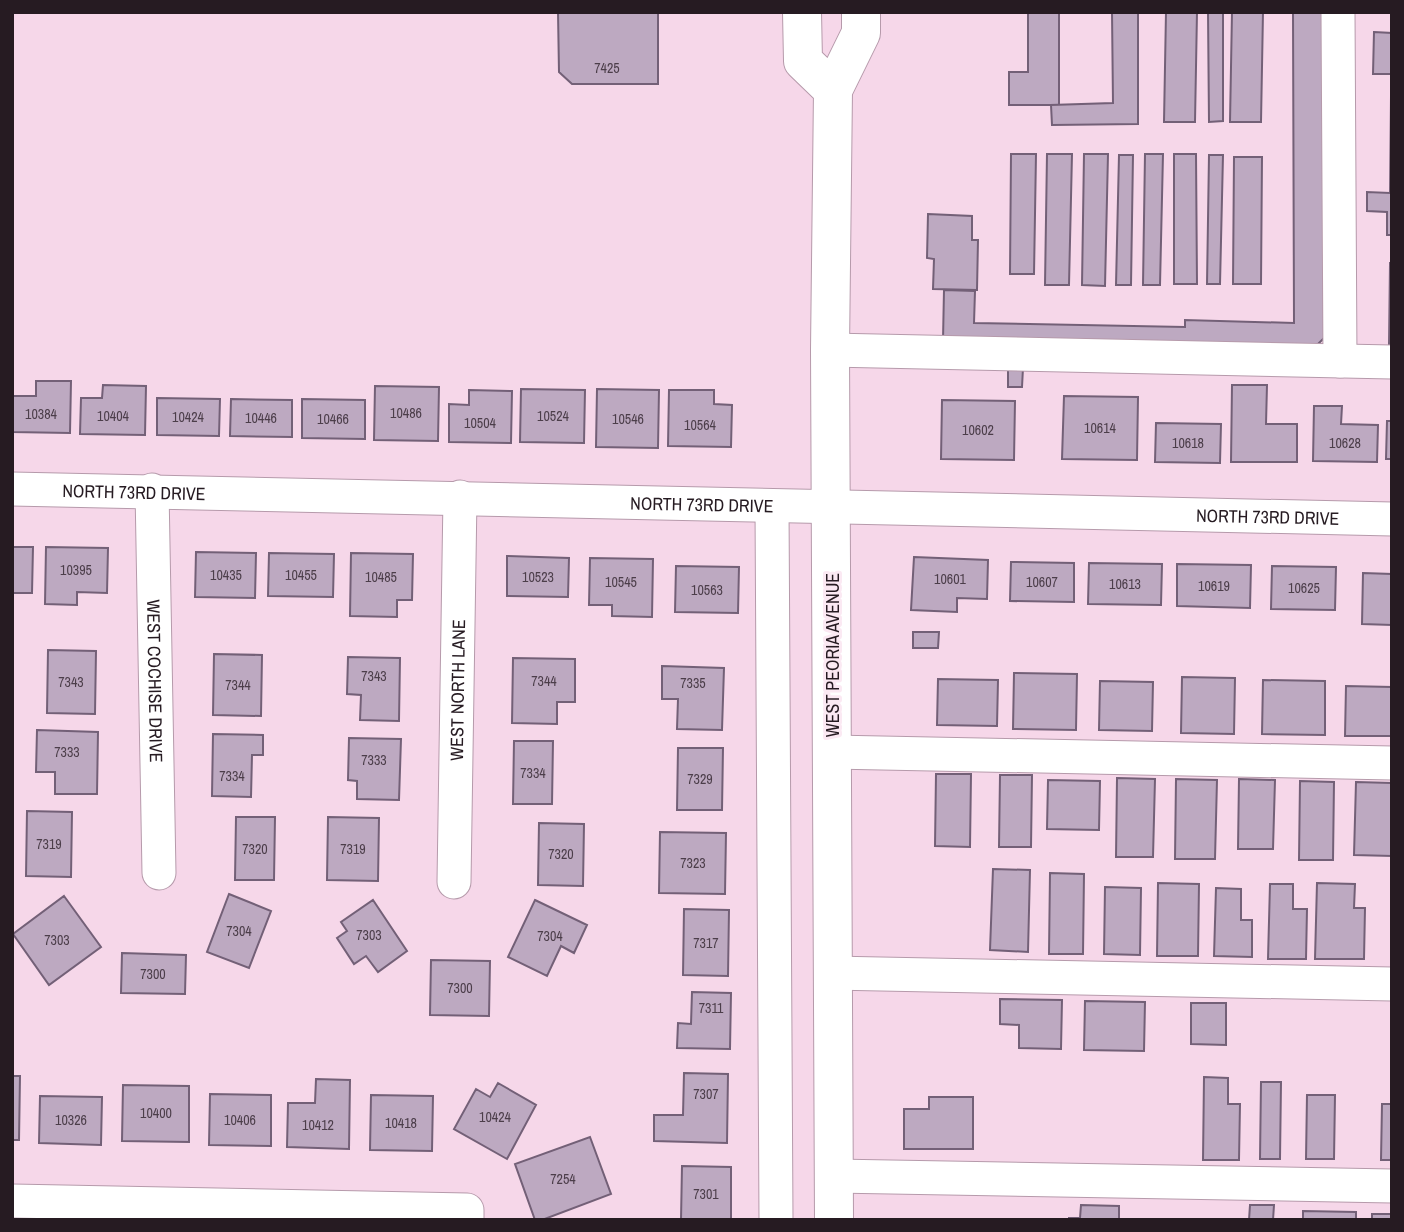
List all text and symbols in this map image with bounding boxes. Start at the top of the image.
house number: 7425 [594,59,620,77]
house number: 10486 [390,404,422,422]
house number: 10384 [25,405,58,423]
house number: 10404 [97,407,130,425]
house number: 10524 [537,407,570,425]
house number: 10424 [172,408,205,426]
house number: 10446 [245,409,277,427]
house number: 10466 [317,410,349,428]
house number: 10546 [612,410,644,428]
house number: 10504 [464,414,497,432]
house number: 10564 [684,416,717,434]
house number: 10614 [1084,419,1117,437]
house number: 10602 [962,421,994,439]
house number: 10618 [1172,434,1204,452]
house number: 10628 [1329,434,1361,452]
street label: NORTH 73RD DRIVE [62,478,206,506]
street label: NORTH 73RD DRIVE [630,490,774,518]
street label: NORTH 73RD DRIVE [1196,502,1340,530]
house number: 10395 [60,561,92,579]
house number: 10435 [210,566,242,584]
house number: 10455 [285,566,317,584]
house number: 10485 [365,568,397,586]
house number: 10523 [522,568,554,586]
house number: 10601 [934,570,967,588]
house number: 10545 [605,573,637,591]
street label: WEST PEORIA AVENUE [820,573,845,737]
house number: 10607 [1026,573,1058,591]
house number: 10613 [1109,575,1141,593]
house number: 10619 [1198,577,1230,595]
house number: 10625 [1288,579,1320,597]
house number: 10563 [691,581,723,599]
street label: WEST COCHISE DRIVE [142,599,169,763]
street label: WEST NORTH LANE [443,619,471,761]
house number: 7343 [361,667,387,685]
house number: 7344 [531,672,557,690]
house number: 7343 [58,673,84,691]
house number: 7335 [680,674,706,692]
house number: 7344 [225,676,251,694]
house number: 7333 [54,743,80,761]
house number: 7333 [361,751,387,769]
house number: 7334 [520,764,546,782]
house number: 7334 [219,767,245,785]
house number: 7329 [687,770,713,788]
house number: 7319 [36,835,62,853]
house number: 7320 [242,840,268,858]
house number: 7319 [340,840,366,858]
house number: 7320 [548,845,574,863]
house number: 7323 [680,854,706,872]
house number: 7304 [226,922,252,940]
house number: 7303 [356,926,382,944]
house number: 7304 [537,927,563,945]
house number: 7303 [44,931,70,949]
house number: 7317 [693,934,719,952]
house number: 7300 [140,965,166,983]
house number: 7300 [447,979,473,997]
house number: 7311 [699,999,724,1017]
house number: 7307 [693,1085,719,1103]
house number: 10400 [140,1104,172,1122]
house number: 10424 [479,1108,512,1126]
house number: 10326 [55,1111,87,1129]
house number: 10406 [224,1111,256,1129]
house number: 10418 [385,1114,417,1132]
house number: 10412 [302,1116,334,1134]
house number: 7254 [550,1170,576,1188]
house number: 7301 [693,1185,719,1203]

